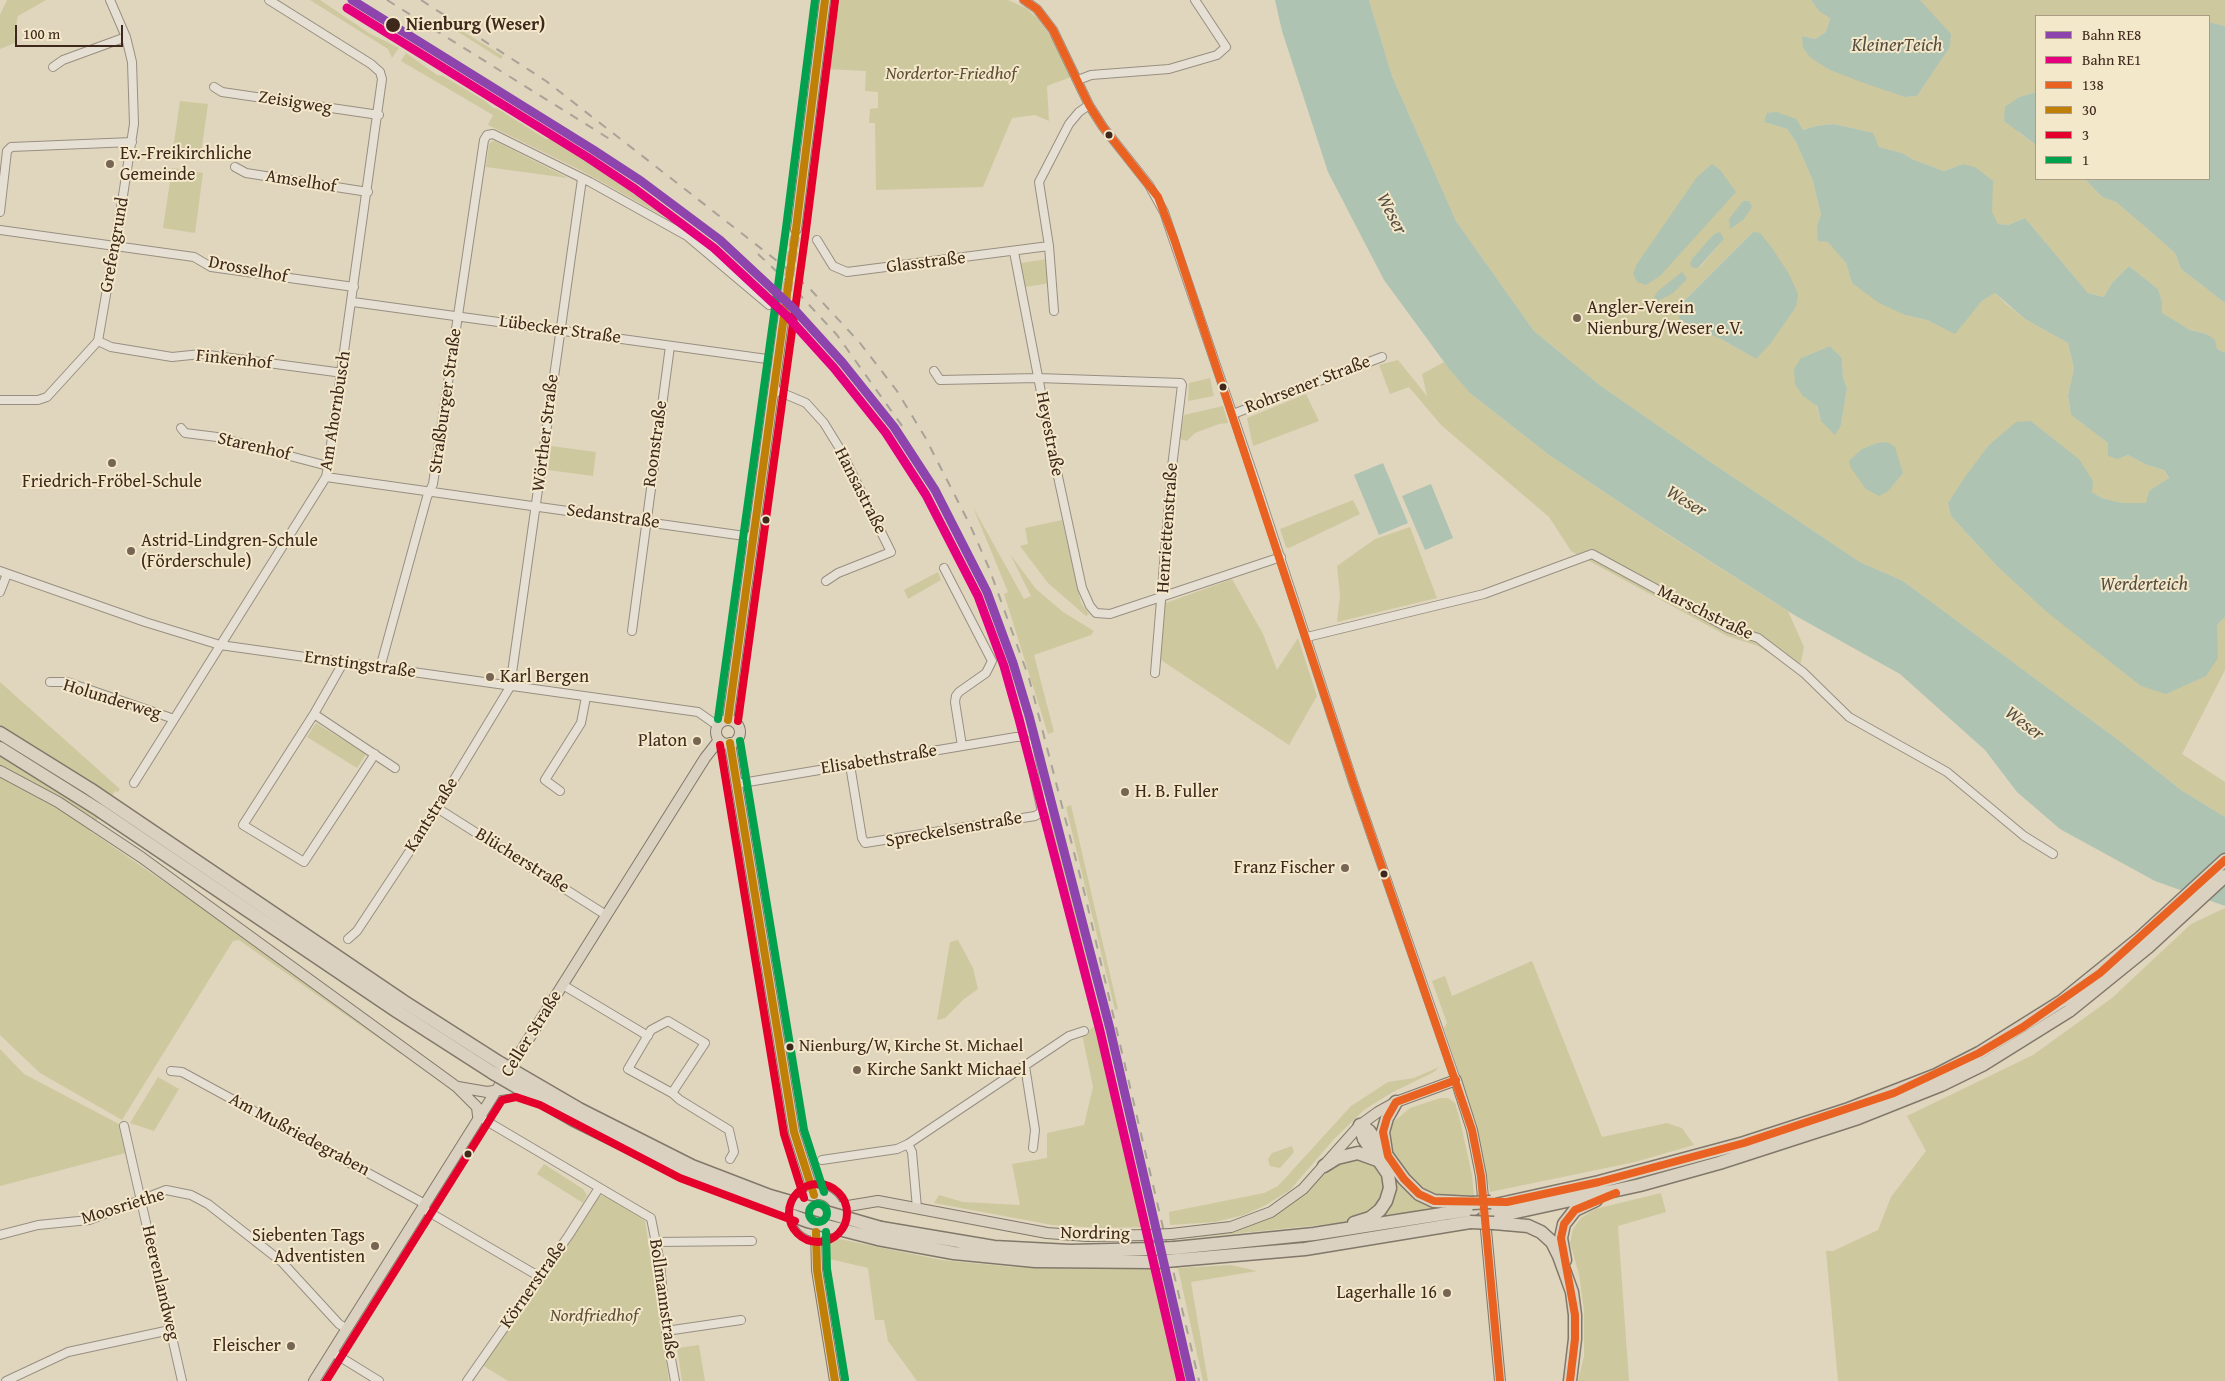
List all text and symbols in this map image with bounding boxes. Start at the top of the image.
place label: Nienburg (Weser) [406,14,545,36]
scale bar [18,15,125,47]
legend [2035,15,2210,180]
marker: Nienburg (Weser) [384,16,402,34]
text: 100 m [23,23,60,44]
text: Bahn RE8 [2082,24,2141,45]
water label: KleinerTeich [1852,35,1942,57]
text: Bahn RE1 [2082,49,2141,70]
park label: Nordertor-Friedhof [886,63,1016,85]
text: 138 [2082,74,2104,95]
street label: Zeisigweg [257,87,333,119]
text: 30 [2082,99,2096,120]
text: 3 [2082,124,2089,145]
unlabelled marker [1104,130,1114,140]
place label: Ev.-Freikirchliche Gemeinde [120,143,252,186]
text: 1 [2082,149,2089,170]
marker: Ev.-Freikirchliche Gemeinde [104,158,116,170]
street label: Amselhof [264,166,338,198]
water label: Weser [1371,189,1411,239]
street label: Grefengrund [96,196,134,294]
street label: Glasstraße [885,247,967,279]
street label: Drosselhof [207,252,289,288]
place label: Angler-Verein Nienburg/Weser e.V. [1587,297,1743,340]
street label: Lübecker Straße [498,311,622,349]
marker: Angler-Verein Nienburg/Weser e.V. [1571,312,1583,324]
street label: Straßburger Straße [425,327,467,475]
street label: Finkenhof [195,345,273,375]
street label: Am Ahornbusch [316,349,356,473]
street label: Rohrsener Straße [1242,351,1374,419]
street label: Wörther Straße [528,373,564,493]
unlabelled marker [1218,382,1228,392]
street label: Heyestraße [1030,390,1068,478]
street label: Roonstraße [639,399,673,489]
street label: Starenhof [215,428,293,466]
street label: Hansastraße [829,444,891,538]
marker: Friedrich-Fröbel-Schule [106,457,118,469]
street label: Henriettenstraße [1153,462,1183,594]
place label: Friedrich-Fröbel-Schule [22,471,202,493]
water label: Weser [1662,481,1710,523]
street label: Sedanstraße [565,500,661,534]
unlabelled marker [761,515,771,525]
place label: Astrid-Lindgren-Schule (Förderschule) [141,530,318,572]
marker: Astrid-Lindgren-Schule (Förderschule) [125,545,137,557]
water label: Werderteich [2100,574,2188,596]
street label: Marschstraße [1654,581,1756,645]
street label: Ernstingstraße [303,646,417,684]
place label: Karl Bergen [500,666,589,688]
marker: Karl Bergen [484,671,496,683]
street label: Holunderweg [60,675,164,725]
water label: Weser [2000,702,2048,746]
place label: Platon [638,730,687,752]
marker: Platon [691,735,703,747]
street label: Elisabethstraße [819,740,939,780]
street label: Kantstraße [401,774,463,856]
place label: H. B. Fuller [1135,781,1218,803]
marker: H. B. Fuller [1119,786,1131,798]
street label: Spreckelsenstraße [884,807,1024,853]
street label: Blücherstraße [471,824,573,898]
place label: Franz Fischer [1234,857,1335,879]
marker: Franz Fischer [1339,862,1351,874]
unlabelled marker [1379,869,1389,879]
street label: Celler Straße [497,987,567,1081]
place label: Nienburg/W, Kirche St. Michael [799,1037,1023,1057]
marker: Nienburg/W, Kirche St. Michael [785,1042,795,1052]
place label: Kirche Sankt Michael [867,1059,1027,1081]
marker: Kirche Sankt Michael [851,1064,863,1076]
street label: Am Mußriedegraben [225,1089,373,1181]
unlabelled marker [463,1149,473,1159]
street label: Moosriethe [79,1184,167,1230]
street label: Heerenlandweg [136,1223,184,1343]
street label: Nordring [1060,1223,1130,1245]
place label: Siebenten Tags Adventisten [252,1225,365,1268]
street label: Körnerstraße [496,1237,572,1333]
street label: Bollmannstraße [644,1237,682,1361]
marker: Siebenten Tags Adventisten [369,1240,381,1252]
place label: Lagerhalle 16 [1336,1282,1437,1304]
marker: Lagerhalle 16 [1441,1287,1453,1299]
park label: Nordfriedhof [550,1305,638,1327]
place label: Fleischer [213,1335,281,1357]
marker: Fleischer [285,1340,297,1352]

